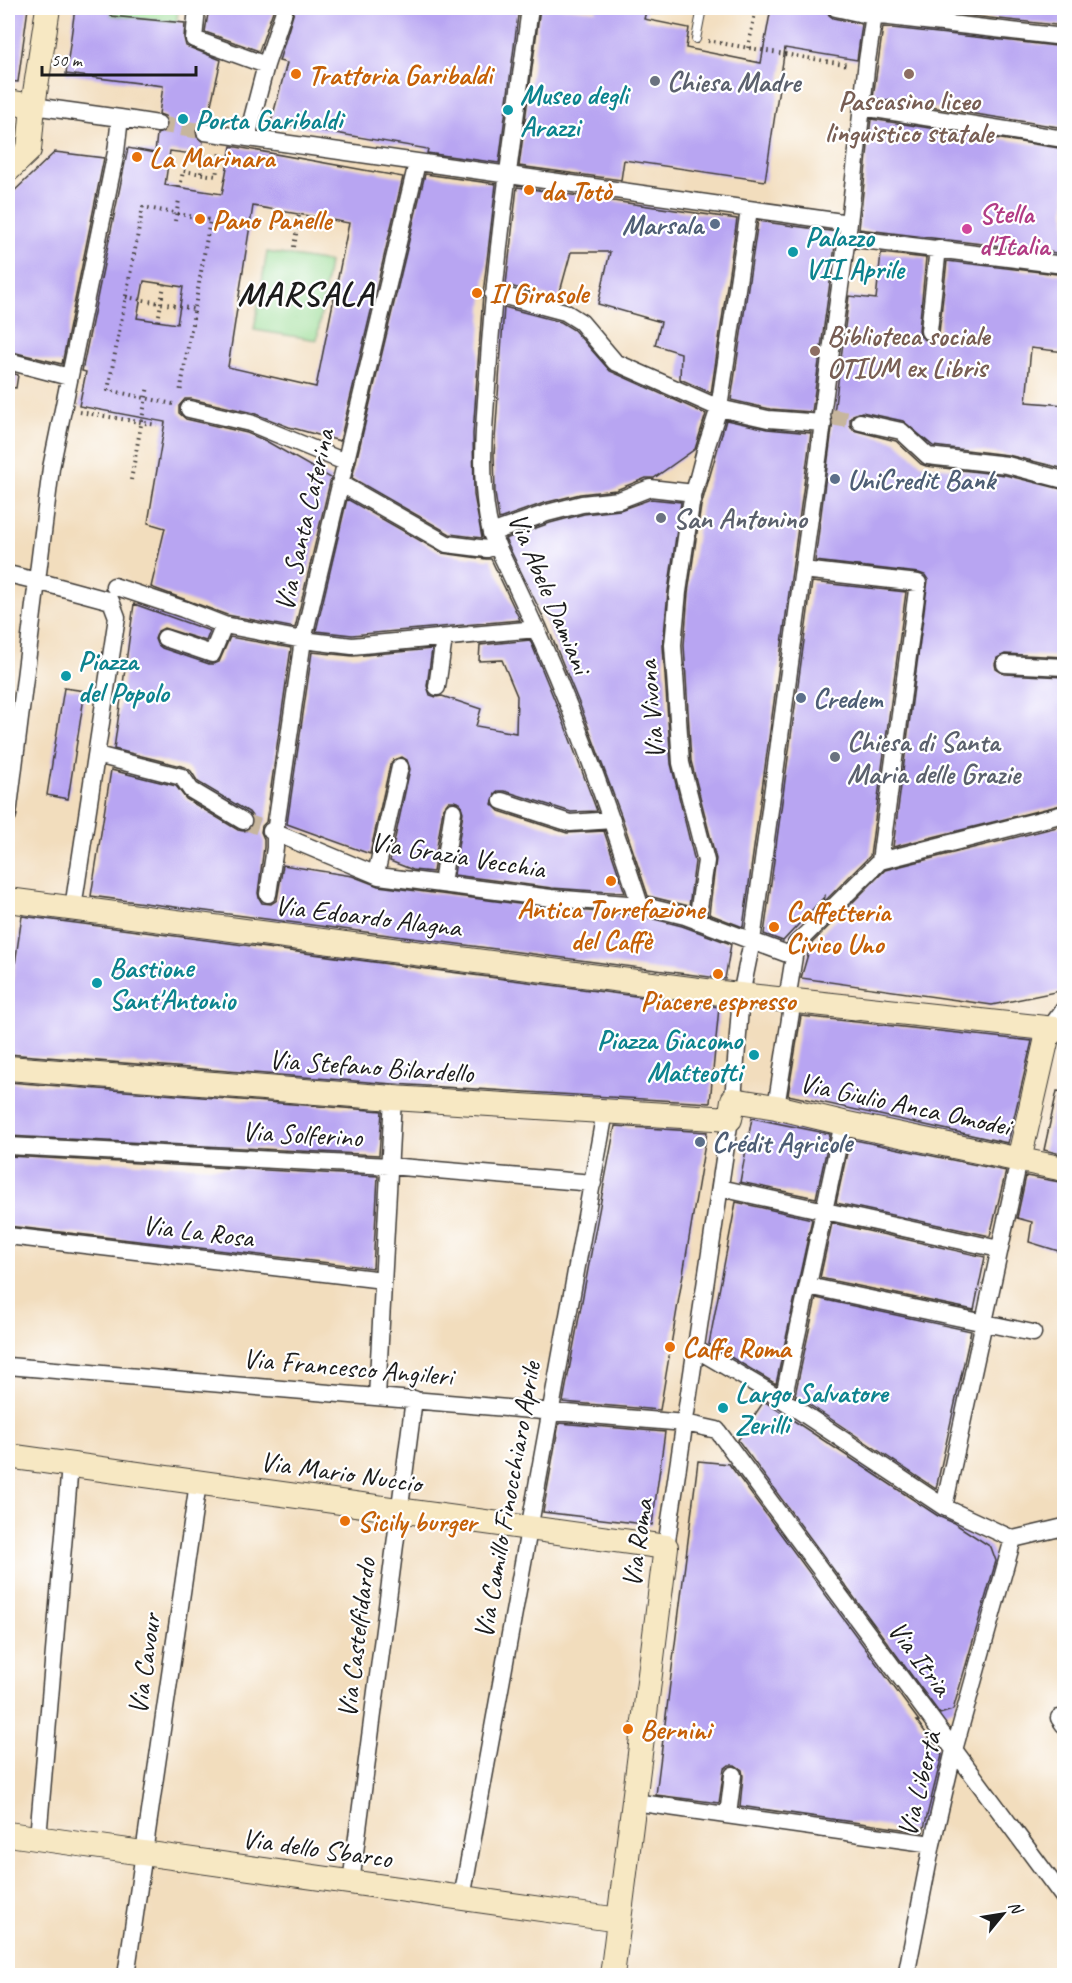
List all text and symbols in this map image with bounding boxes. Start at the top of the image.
scale bar [42,39,196,77]
text: 50 m [51,49,84,71]
place label: Trattoria Garibaldi [308,57,496,92]
place label: Chiesa Madre [667,64,803,99]
marker: Trattoria Garibaldi [289,67,303,81]
marker: Pascasino liceo linguistico statale [902,67,916,81]
marker: Chiesa Madre [648,74,662,88]
place label: Museo degli Arazzi [520,77,631,144]
place label: Pascasino liceo linguistico statale [825,83,996,150]
place label: Porta Garibaldi [195,102,346,137]
marker: Museo degli Arazzi [501,103,515,117]
marker: Porta Garibaldi [176,112,190,126]
place label: La Marinara [149,140,277,175]
marker: La Marinara [130,150,144,164]
place label: da Totò [541,173,614,208]
marker: da Totò [522,183,536,197]
place label: Stella d'Italia [979,196,1051,263]
place label: Pano Panelle [212,202,334,237]
place label: Marsala [622,207,705,242]
marker: Pano Panelle [193,212,207,226]
marker: Marsala [708,217,722,231]
place label: Palazzo VII Aprile [805,219,906,286]
marker: Stella d'Italia [960,222,974,236]
marker: Palazzo VII Aprile [786,245,800,259]
district label: MARSALA [238,272,376,315]
place label: Il Girasole [489,276,591,311]
marker: Il Girasole [470,286,484,300]
place label: Biblioteca sociale OTIUM ex Libris [827,318,992,385]
marker: Biblioteca sociale OTIUM ex Libris [808,344,822,358]
street label: Via Santa Caterina [266,424,342,614]
place label: UniCredit Bank [847,462,997,497]
marker: UniCredit Bank [828,472,842,486]
place label: San Antonino [673,501,808,536]
street label: Via Abele Damiani [500,507,601,682]
marker: San Antonino [654,511,668,525]
place label: Piazza del Popolo [78,643,170,710]
street label: Via Vivona [629,657,673,761]
marker: Piazza del Popolo [59,669,73,683]
place label: Credem [813,681,884,716]
marker: Credem [794,691,808,705]
place label: Chiesa di Santa Maria delle Grazie [847,724,1023,791]
marker: Chiesa di Santa Maria delle Grazie [828,750,842,764]
street label: Via Grazia Vecchia [368,824,549,886]
marker: Antica Torrefazione del Caffè [604,874,618,888]
street label: Via Edoardo Alagna [273,887,465,945]
place label: Antica Torrefazione del Caffè [517,891,707,958]
place label: Caffetteria Civico Uno [786,894,893,961]
marker: Caffetteria Civico Uno [767,920,781,934]
place label: Bastione Sant'Antonio [109,950,237,1017]
marker: Piacere espresso [711,967,725,981]
marker: Bastione Sant'Antonio [90,976,104,990]
place label: Piacere espresso [640,983,797,1018]
place label: Piazza Giacomo Matteotti [597,1022,746,1089]
street label: Via Stefano Bilardello [268,1041,477,1091]
marker: Piazza Giacomo Matteotti [747,1048,761,1062]
street label: Via Giulio Anca Omodei [797,1065,1017,1144]
street label: Via Solferino [241,1113,365,1155]
place label: Crédit Agricole [712,1125,855,1160]
marker: Crédit Agricole [693,1135,707,1149]
street label: Via La Rosa [141,1207,257,1255]
place label: Caffe Roma [682,1330,793,1365]
street label: Via Francesco Angileri [242,1340,458,1394]
marker: Caffe Roma [663,1340,677,1354]
street label: Via Camillo Finocchiaro Aprile [465,1357,549,1641]
place label: Largo Salvatore Zerilli [735,1375,890,1442]
marker: Largo Salvatore Zerilli [716,1401,730,1415]
street label: Via Mario Nuccio [258,1443,427,1501]
street label: Via Roma [613,1495,661,1589]
place label: Sicily burger [357,1504,479,1539]
marker: Sicily burger [338,1514,352,1528]
street label: Via Castelfidardo [329,1554,383,1720]
street label: Via Cavour [120,1609,169,1717]
street label: Via Itria [880,1613,961,1704]
place label: Bernini [640,1712,714,1747]
marker: Bernini [621,1722,635,1736]
street label: Via Libertà [889,1726,949,1840]
street label: Via dello Sbarco [240,1820,396,1876]
north arrow [973,1884,1033,1944]
text: N [1004,1898,1028,1919]

